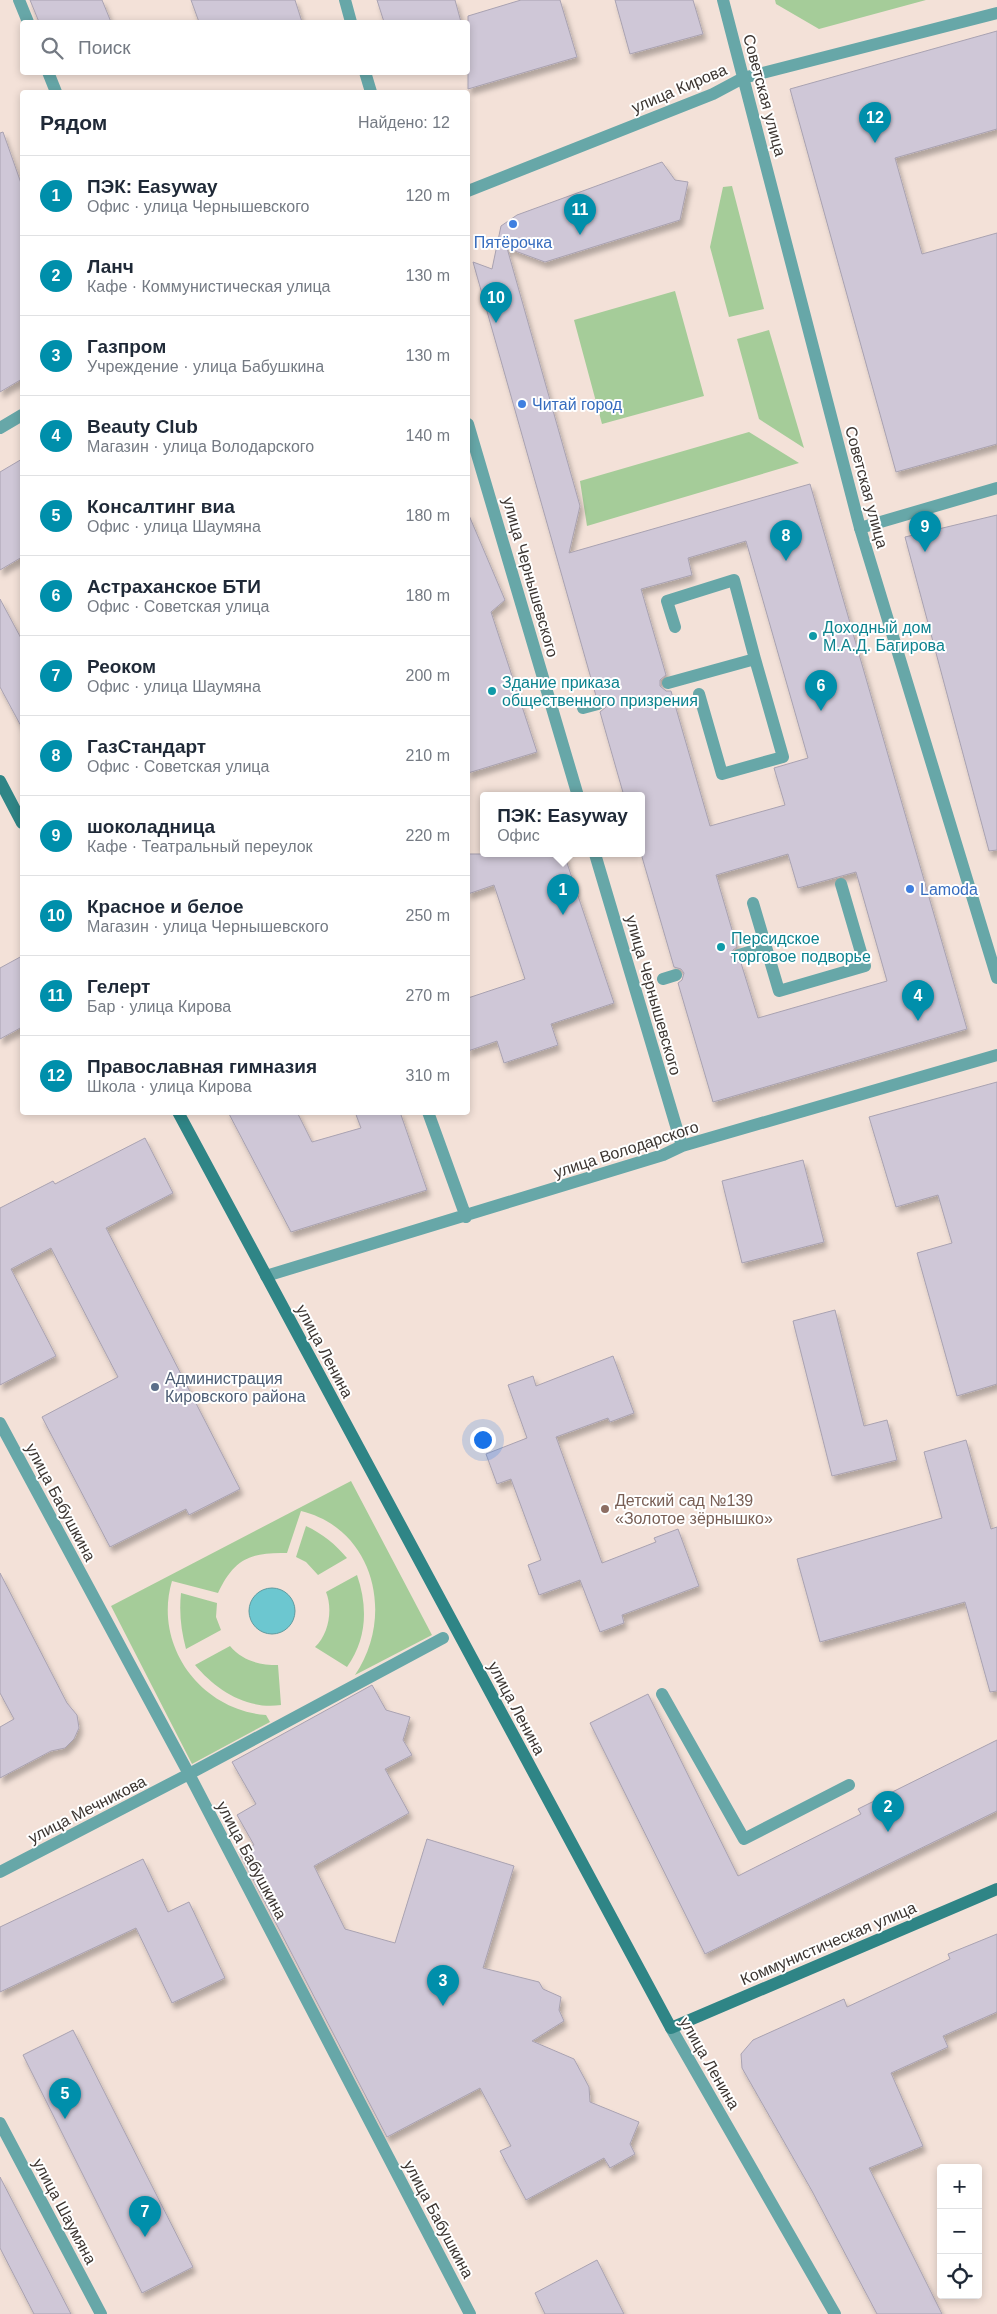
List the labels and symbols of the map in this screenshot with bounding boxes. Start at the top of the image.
street label: Советская улица [740,32,789,158]
street label: улица Кирова [629,61,729,116]
pin: 12 [859,102,891,143]
pin: 11 [564,194,596,235]
marker: Пятёрочка [507,218,519,230]
place label: Пятёрочка [474,234,552,251]
pin: 10 [480,282,512,323]
place label: Читай город [532,396,623,413]
marker: Читай город [516,398,528,410]
street label: Советская улица [842,424,891,550]
street label: улица Чернышевского [500,495,562,659]
pin: 9 [909,511,941,552]
pin: 8 [770,520,802,561]
place label: Доходный дом М.А.Д. Багирова [823,619,945,654]
marker: Доходный дом М.А.Д. Багирова [807,630,819,642]
pin: 6 [805,670,837,711]
place label: Здание приказа общественного призрения [502,674,698,709]
marker: Здание приказа общественного призрения [486,685,498,697]
pin: 1 [547,874,579,915]
place label: Lamoda [920,881,978,898]
marker: Lamoda [904,883,916,895]
street label: улица Чернышевского [623,913,685,1077]
place label: Персидское торговое подворье [731,930,871,965]
marker: Персидское торговое подворье [715,941,727,953]
pin: 4 [902,980,934,1021]
street label: улица Володарского [552,1118,701,1181]
street label: улица Ленина [293,1302,356,1401]
place label: Администрация Кировского района [165,1370,306,1405]
marker: Администрация Кировского района [149,1381,161,1393]
your location [470,1427,496,1453]
street label: улица Бабушкина [22,1440,99,1564]
place label: Детский сад №139 «Золотое зёрнышко» [615,1492,773,1527]
marker: Детский сад №139 «Золотое зёрнышко» [599,1503,611,1515]
street label: улица Ленина [485,1659,548,1758]
street label: улица Мечникова [26,1772,149,1846]
pin: 2 [872,1791,904,1832]
street label: улица Бабушкина [213,1798,290,1922]
street label: Коммунистическая улица [738,1899,919,1988]
pin: 3 [427,1965,459,2006]
street label: улица Ленина [676,2014,743,2112]
pin: 5 [49,2078,81,2119]
street label: улица Шаумяна [30,2156,100,2267]
street label: улица Бабушкина [400,2157,477,2281]
pin: 7 [129,2196,161,2237]

